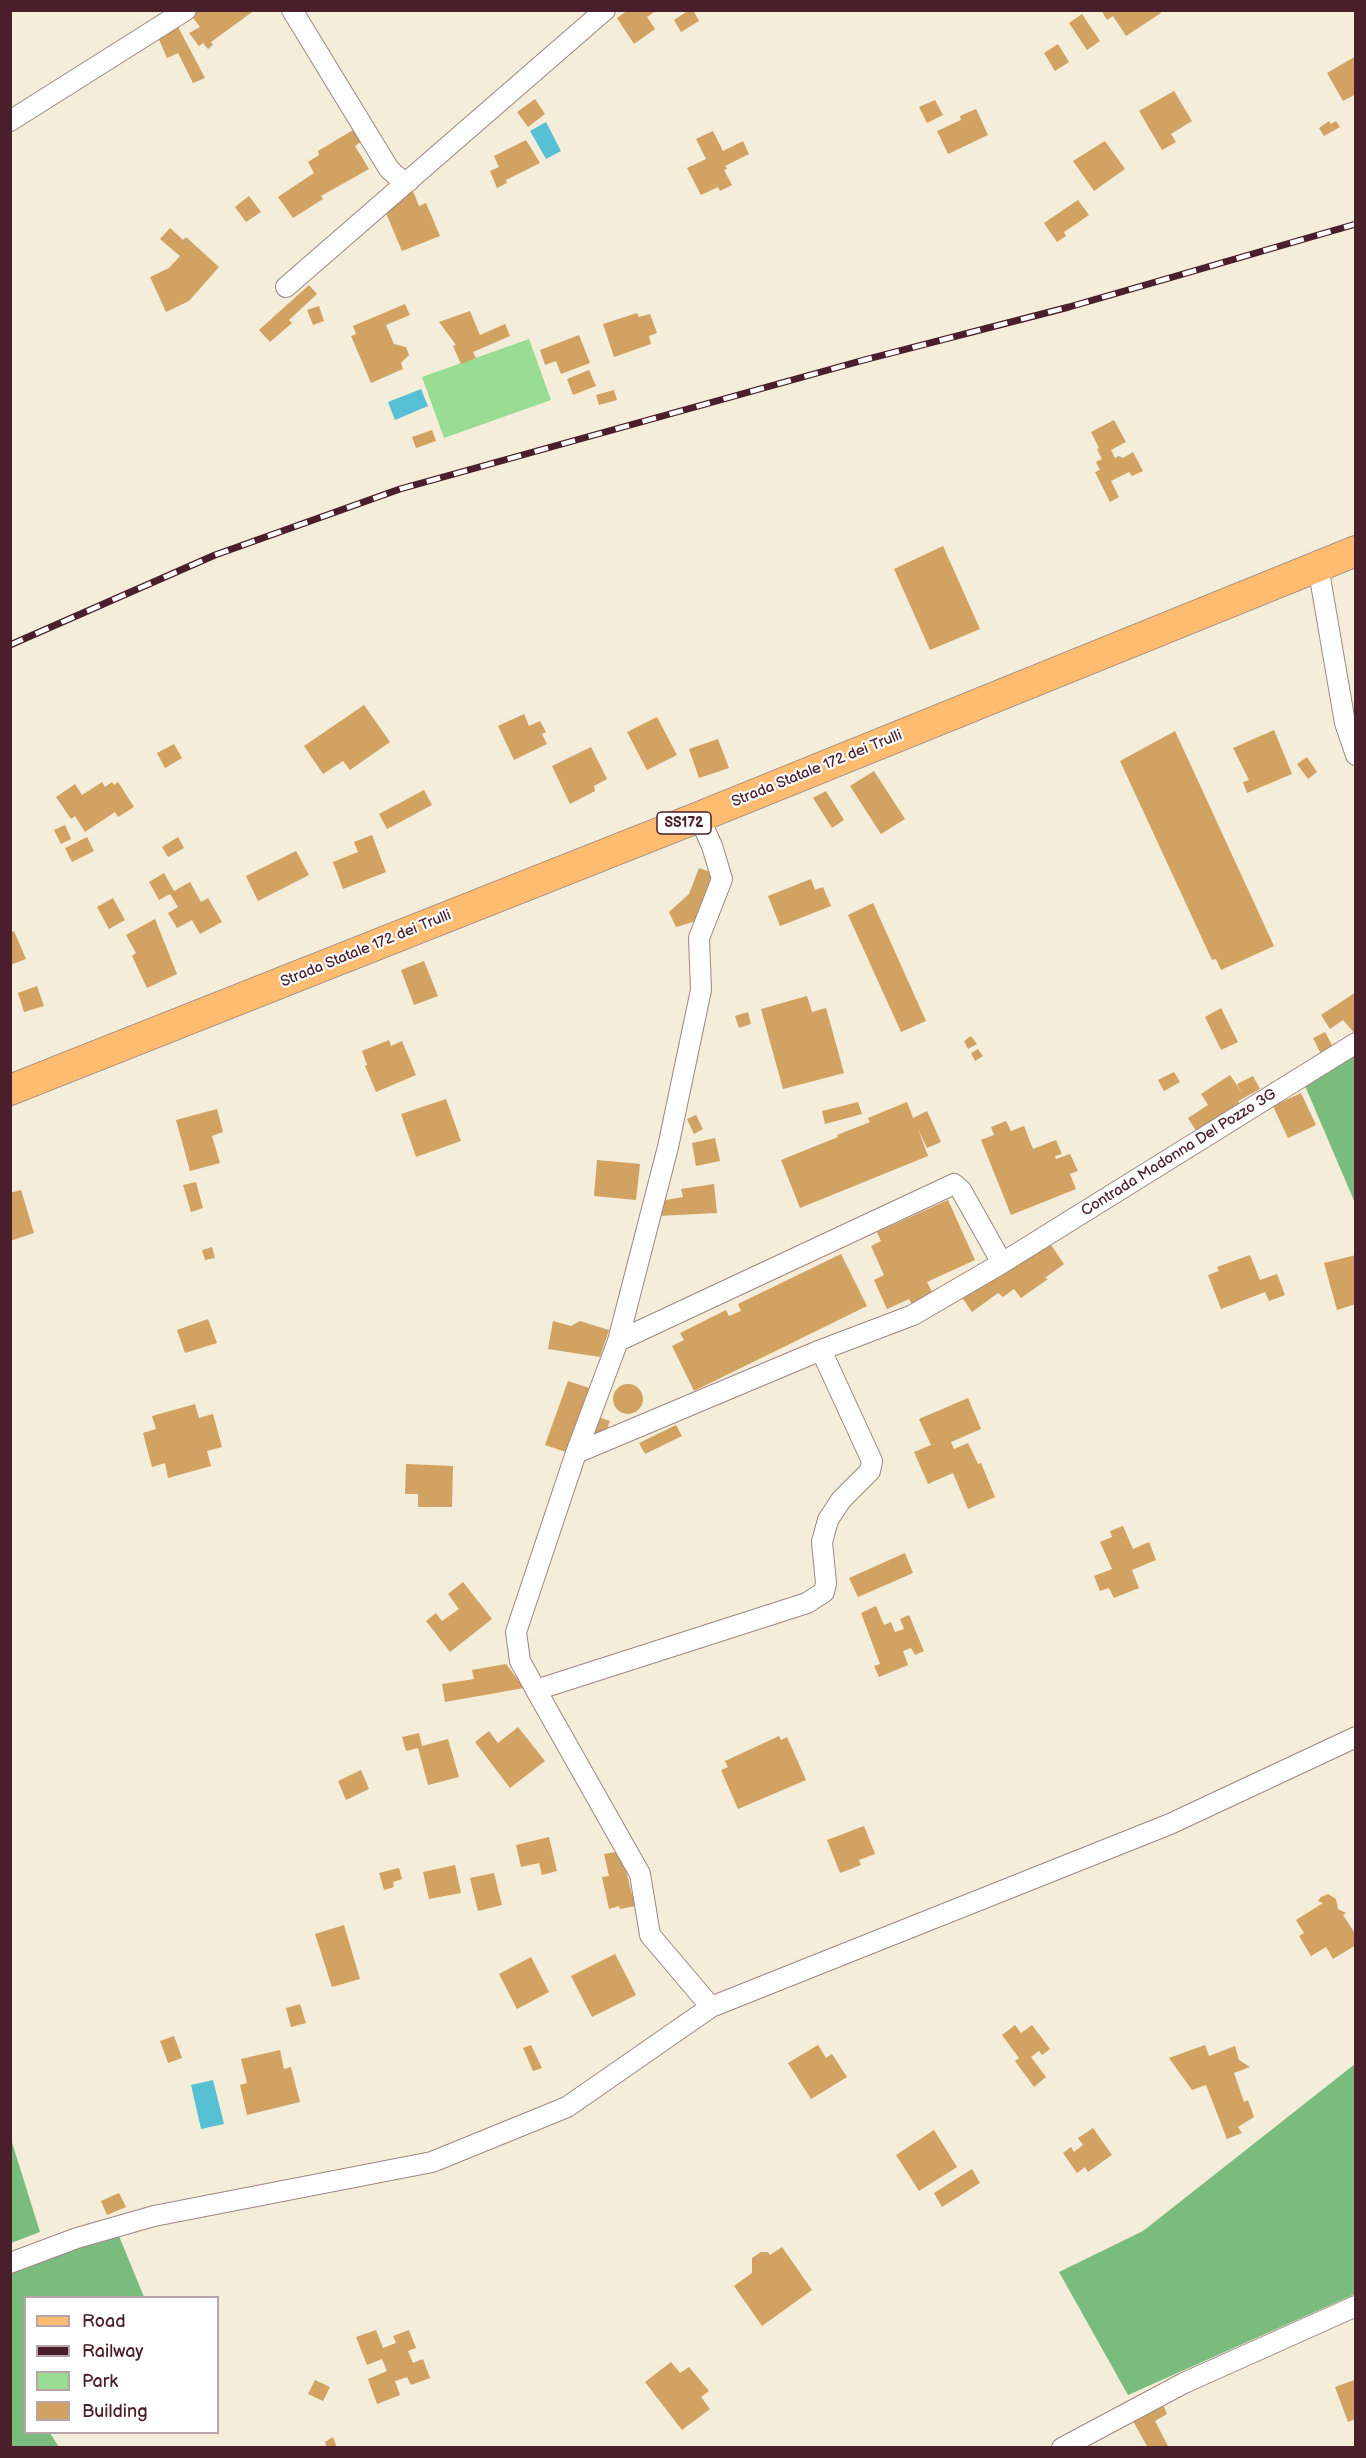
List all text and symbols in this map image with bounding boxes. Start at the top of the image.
street label: Strada Statale 172 dei Trulli [729,727,905,811]
road number: SS172 [657,812,711,834]
street label: Strada Statale 172 dei Trulli [278,907,454,991]
street label: Contrada Madonna Del Pozzo 3G [1078,1085,1280,1221]
legend [24,2296,219,2434]
text: Road [82,2311,126,2332]
text: Railway [82,2341,144,2362]
text: Park [82,2371,118,2392]
text: Building [82,2401,148,2422]

